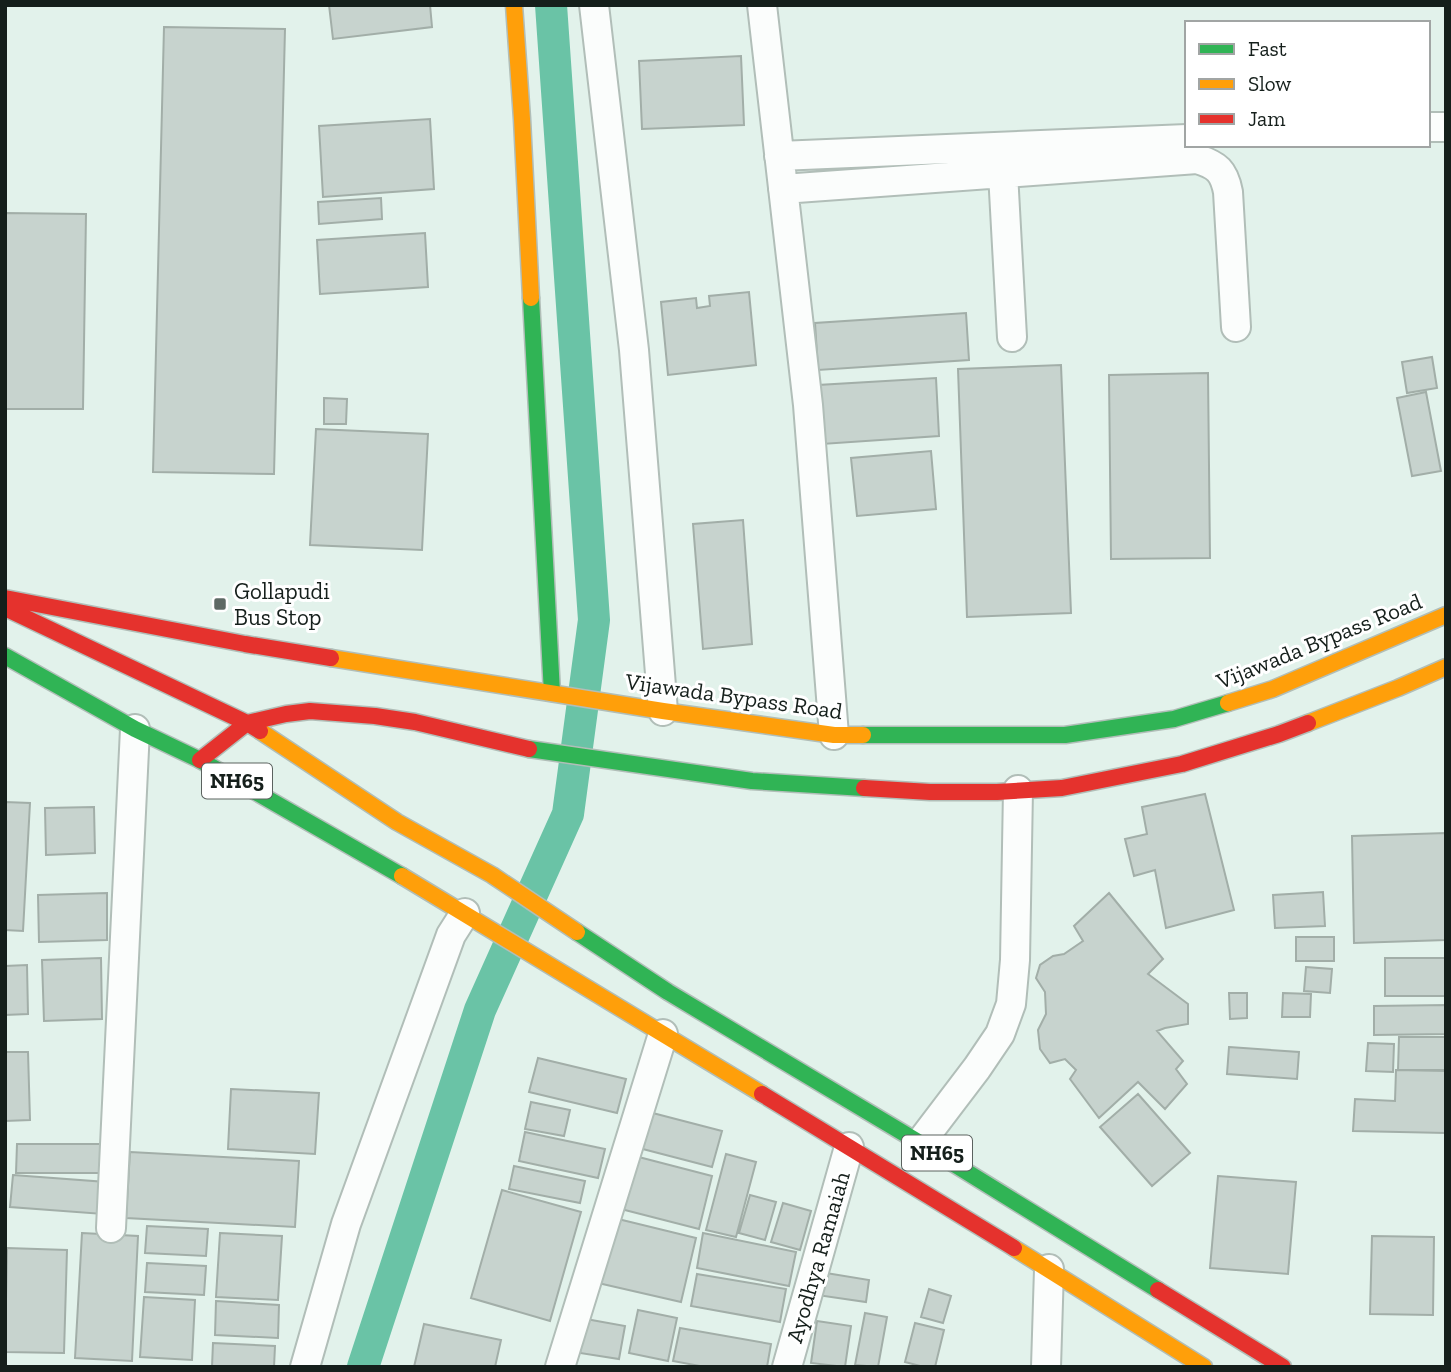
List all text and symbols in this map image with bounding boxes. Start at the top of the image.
legend [1185,21,1430,147]
text: Fast [1248,36,1287,61]
text: Slow [1248,71,1291,96]
text: Jam [1248,106,1285,131]
place label: Gollapudi Bus Stop [234,577,330,631]
street label: Vijawada Bypass Road [1211,587,1426,695]
marker: Gollapudi Bus Stop [212,596,228,612]
street label: Vijawada Bypass Road [623,667,845,725]
road number: NH65 [202,764,272,798]
road number: NH65 [902,1136,972,1170]
street label: Ayodhya Ramaiah [780,1168,856,1346]

